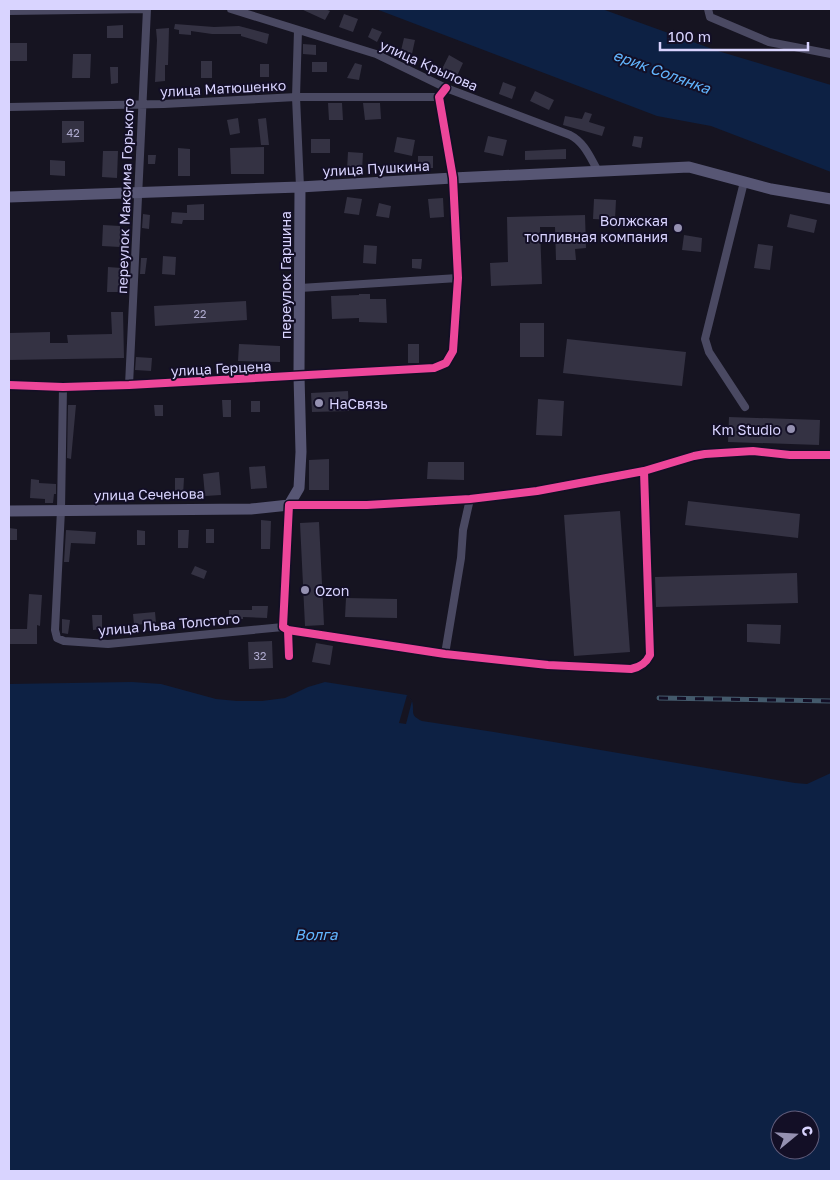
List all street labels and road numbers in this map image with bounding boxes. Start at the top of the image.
street label: улица Крылова [377,36,481,94]
street label: улица Матюшенко [160,76,286,100]
street label: переулок Максима Горького [113,98,137,294]
street label: улица Пушкина [322,157,430,179]
street label: переулок Гаршина [277,211,294,339]
street label: улица Герцена [170,357,272,379]
street label: улица Сеченова [93,485,205,503]
street label: улица Льва Толстого [97,609,241,639]

